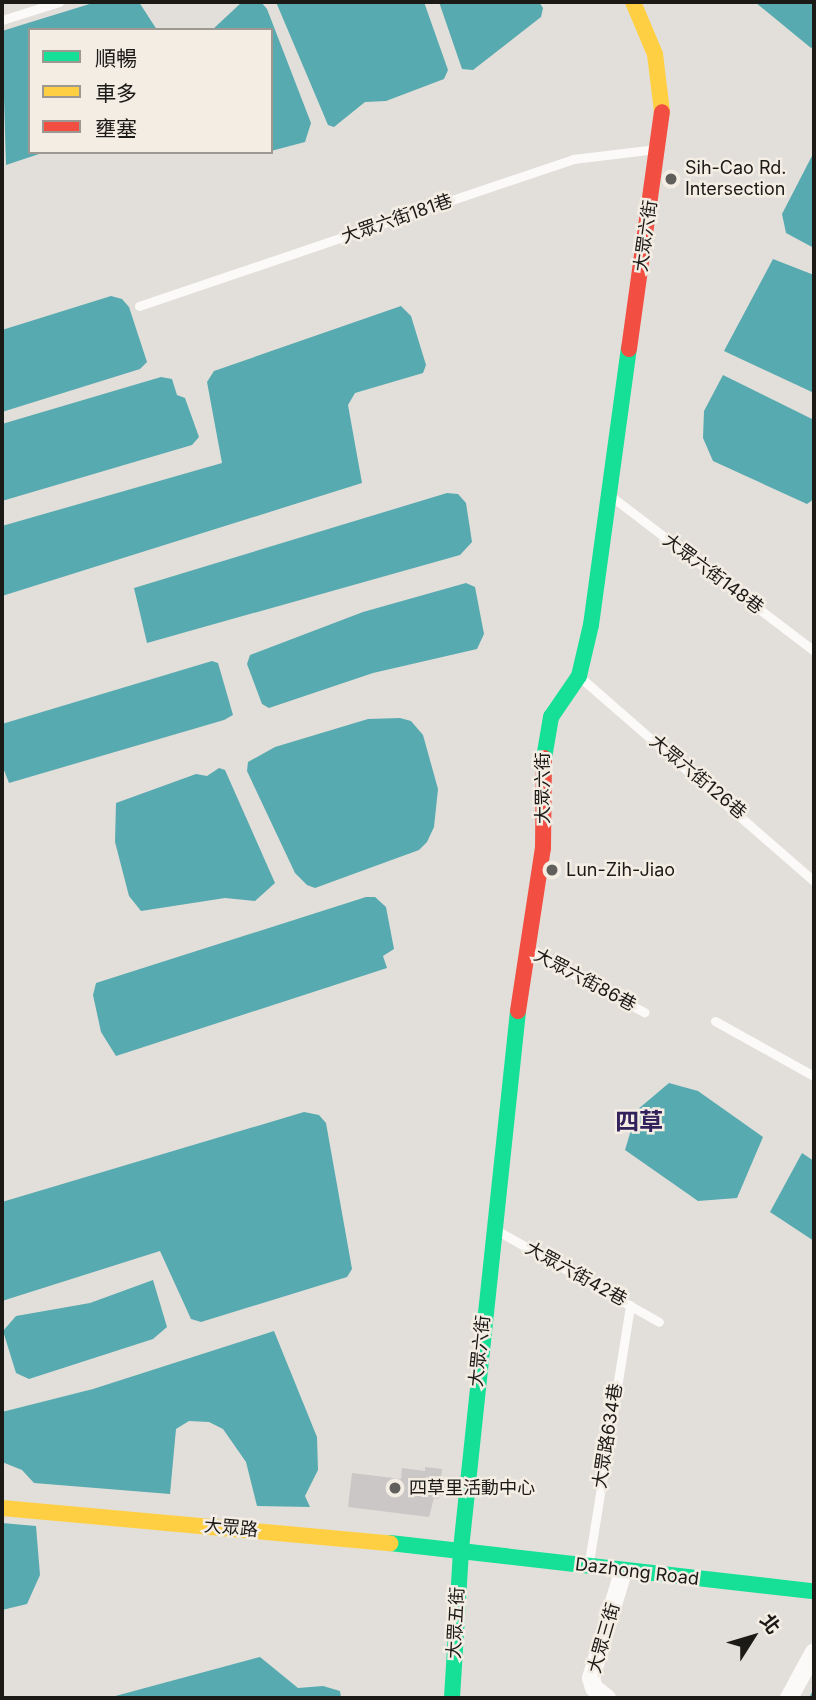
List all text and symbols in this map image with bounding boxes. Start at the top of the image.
legend [28,28,273,154]
text: 順暢 [95,46,137,71]
text: 車多 [95,81,137,106]
text: 壅塞 [95,116,137,141]
place label: Sih-Cao Rd. Intersection [685,158,786,200]
marker: Sih-Cao Rd. Intersection [663,171,679,187]
street label: 大眾六街181巷 [339,190,455,248]
street label: 大眾六街 [630,199,662,273]
street label: 大眾六街148巷 [659,529,767,619]
street label: 大眾六街126巷 [645,730,751,824]
street label: 大眾六街 [532,752,554,824]
place label: Lun-Zih-Jiao [566,859,675,881]
marker: Lun-Zih-Jiao [544,862,560,878]
street label: 大眾六街86巷 [530,944,640,1016]
district label: 四草 [615,1108,663,1136]
street label: 大眾六街42巷 [522,1237,630,1311]
street label: 大眾六街 [465,1314,495,1388]
street label: 大眾路634巷 [589,1382,627,1490]
place label: 四草里活動中心 [409,1477,535,1499]
marker: 四草里活動中心 [387,1480,403,1496]
street label: 大眾路 [203,1515,259,1541]
street label: Dazhong Road [574,1554,700,1590]
street label: 大眾五街 [443,1586,469,1660]
street label: 大眾三街 [584,1600,624,1676]
north arrow [718,1602,788,1672]
text: 北 [755,1610,785,1639]

